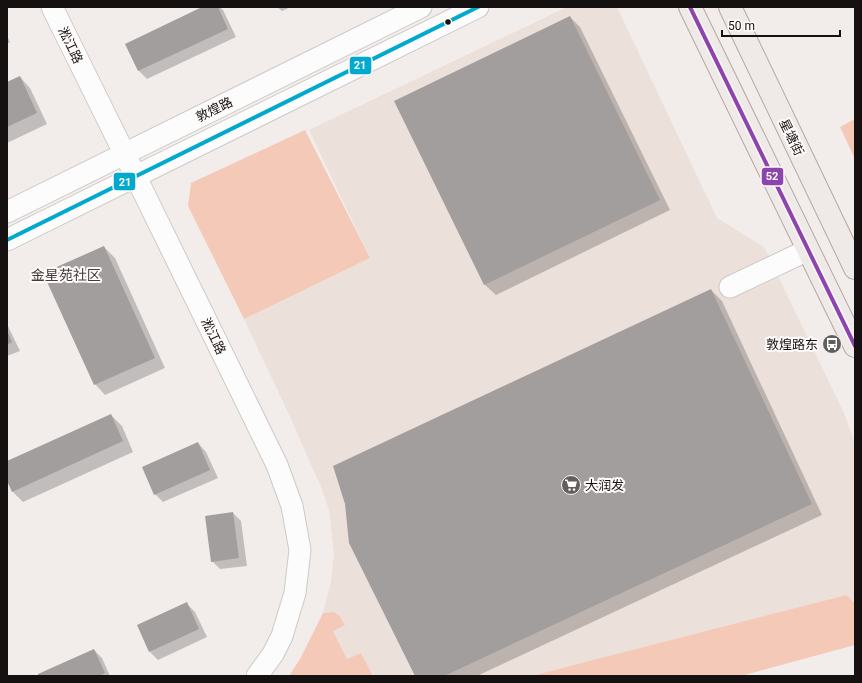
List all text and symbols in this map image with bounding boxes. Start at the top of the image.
scale bar [722,12,840,38]
unlabelled marker [443,17,453,27]
text: 50 m [728,19,755,33]
street label: 淞江路 [55,24,86,66]
line badge: 21 [349,56,372,75]
text: 21 [354,59,366,72]
street label: 敦煌路 [193,94,235,125]
street label: 星塘街 [776,116,807,158]
line badge: 52 [761,167,784,186]
text: 52 [766,170,778,183]
line badge: 21 [113,172,136,191]
text: 21 [119,176,131,189]
district label: 金星苑社区 [31,267,101,283]
street label: 淞江路 [198,315,229,357]
bus stop icon: 敦煌路东 [821,333,843,355]
place label: 敦煌路东 [766,337,818,352]
supermarket icon: 大润发 [560,474,582,496]
place label: 大润发 [585,478,624,493]

